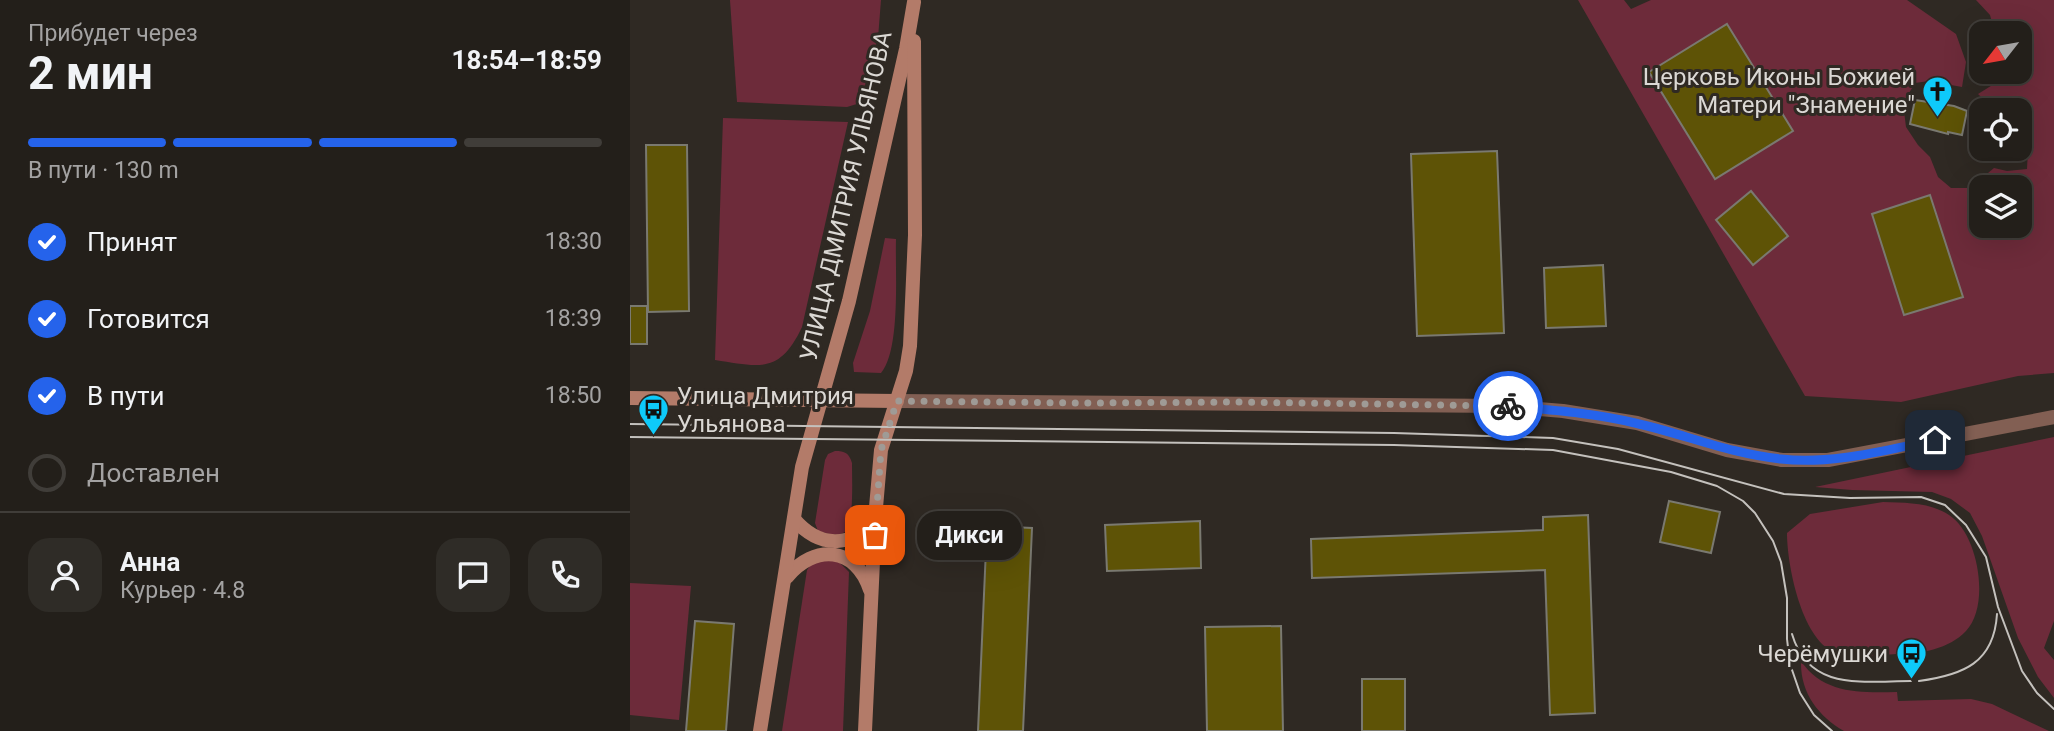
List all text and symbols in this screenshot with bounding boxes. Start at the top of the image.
text: Прибудет через [28,20,198,47]
north arrow [1969,21,2032,84]
map controls [1969,21,2032,238]
street label: УЛИЦА ДМИТРИЯ УЛЬЯНОВА [794,28,898,364]
text: 18:54–18:59 [452,45,602,75]
text: 2 мин [28,46,153,100]
place label: Церковь Иконы Божией Матери "Знамение" [1643,63,1915,119]
church icon: Церковь Иконы Божией Матери "Знамение" [1921,74,1955,118]
button: locate [1969,98,2032,161]
text: В пути · 130 m [28,157,179,184]
button: layers [1969,175,2032,238]
icon: check [28,223,66,261]
text: Принят [87,227,177,257]
text: 18:30 [545,228,602,255]
icon: check [28,300,66,338]
text: Готовится [87,304,210,334]
text: 18:39 [545,305,602,332]
courier [1473,371,1543,441]
icon: check [28,377,66,415]
text: В пути [87,381,164,411]
text: 18:50 [545,382,602,409]
place label: Улица Дмитрия Ульянова [677,382,854,438]
icon: bike [1489,387,1527,425]
bus stop icon: Улица Дмитрия Ульянова [637,393,671,437]
pin [1905,410,1965,470]
icon: home [1916,421,1954,459]
text: Доставлен [87,458,220,488]
pin [845,505,905,565]
callout: Дикси [917,510,1022,560]
icon: bag [856,516,894,554]
text: Дикси [936,522,1003,549]
button: person [28,538,102,612]
button: chat [436,538,510,612]
button: phone [528,538,602,612]
text: Анна [120,547,180,577]
text: Курьер · 4.8 [120,577,245,604]
bus stop icon: Черёмушки [1894,637,1928,681]
place label: Черёмушки [1757,640,1888,668]

